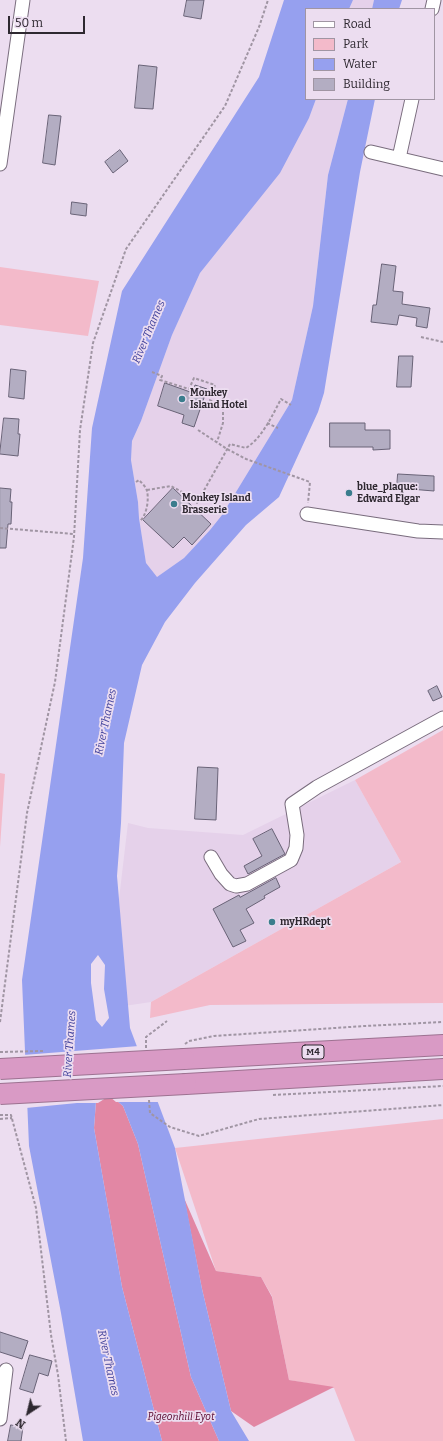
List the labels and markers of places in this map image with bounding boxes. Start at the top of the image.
place label: Monkey Island Hotel [190,387,247,410]
marker: Monkey Island Hotel [177,394,187,404]
place label: blue_plaque: Edward Elgar [357,481,420,504]
marker: blue_plaque: Edward Elgar [344,488,354,498]
place label: Monkey Island Brasserie [182,492,251,516]
marker: Monkey Island Brasserie [169,499,179,509]
place label: myHRdept [280,916,331,928]
marker: myHRdept [267,917,277,927]

